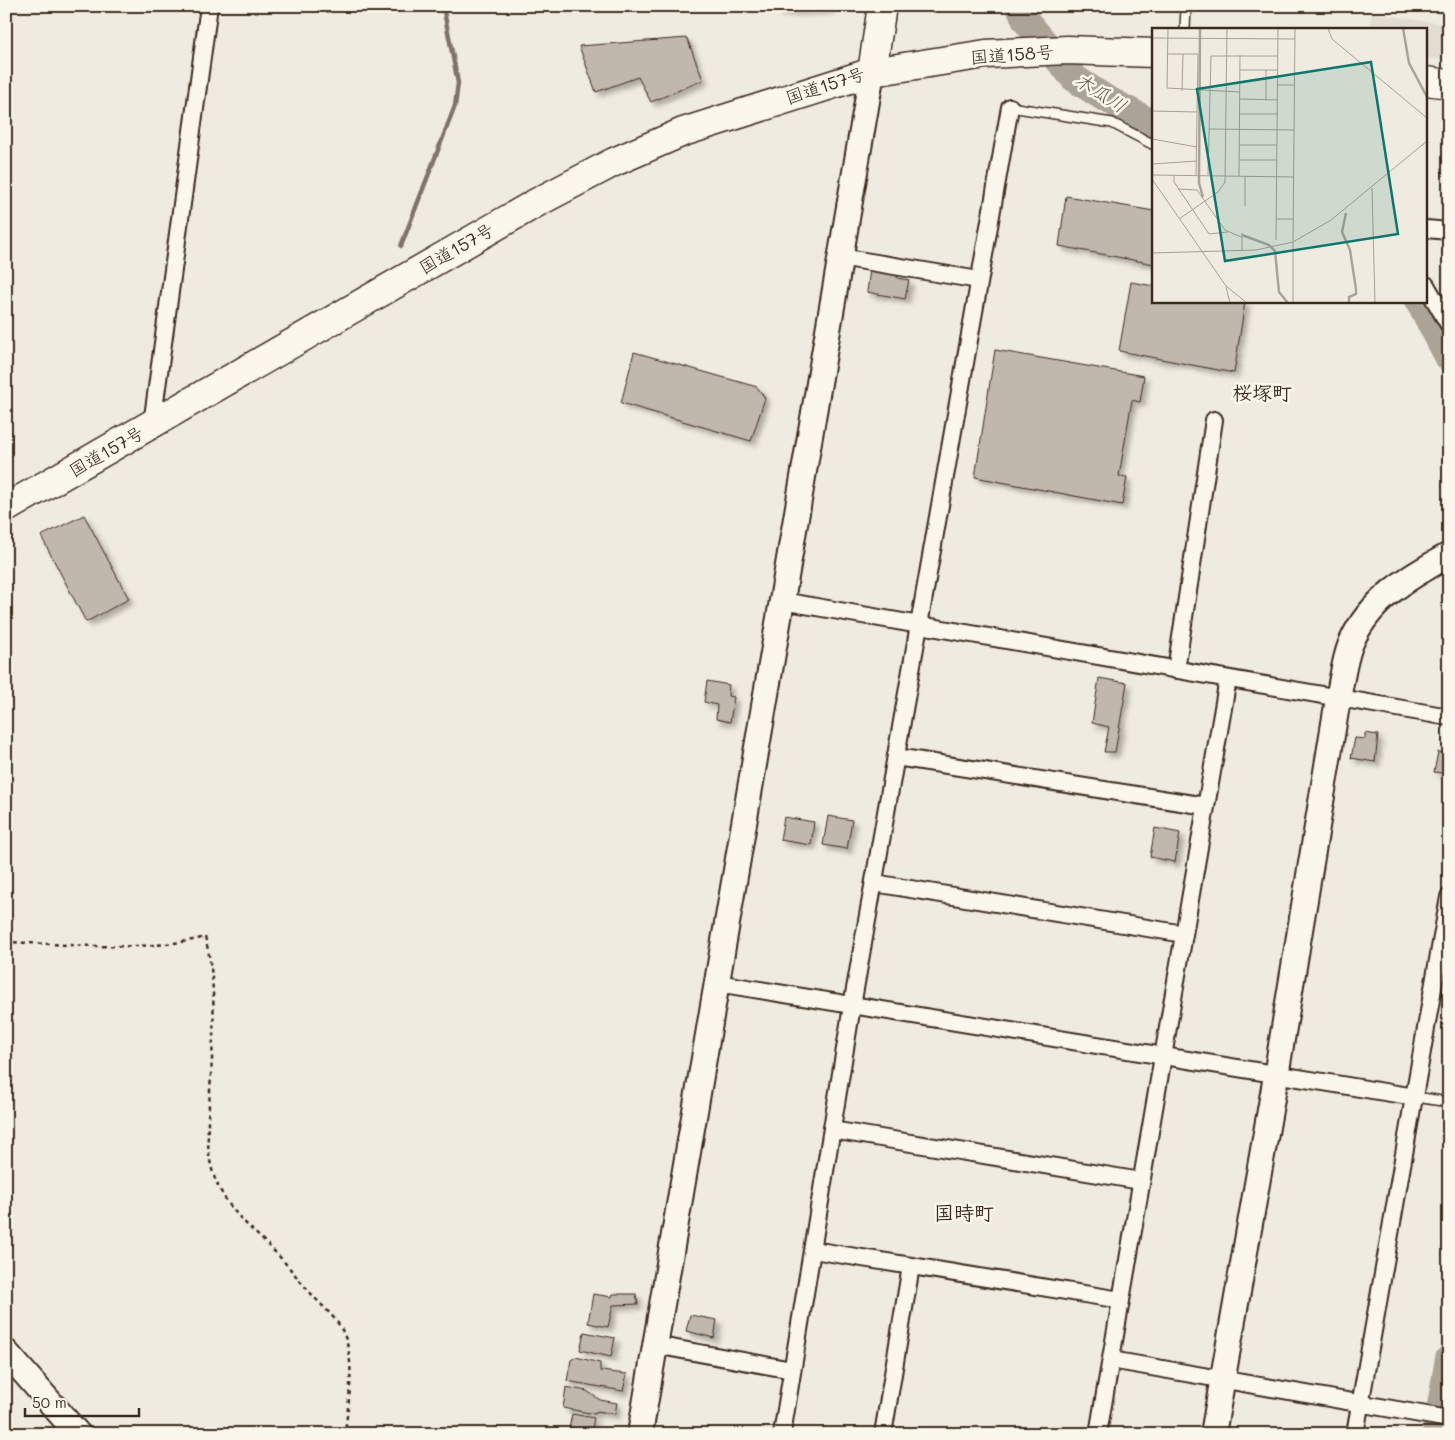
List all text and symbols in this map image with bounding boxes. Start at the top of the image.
inset map [1152,28,1428,302]
street label: 国道158号 [970,39,1054,69]
street label: 国道157号 [782,61,868,109]
water label: 木瓜川 [1070,66,1132,118]
street label: 国道157号 [414,217,498,279]
district label: 桜塚町 [1232,379,1292,405]
street label: 国道157号 [64,420,148,482]
district label: 国時町 [934,1199,994,1225]
scale bar [25,1385,139,1417]
text: 50 m [32,1392,67,1412]

